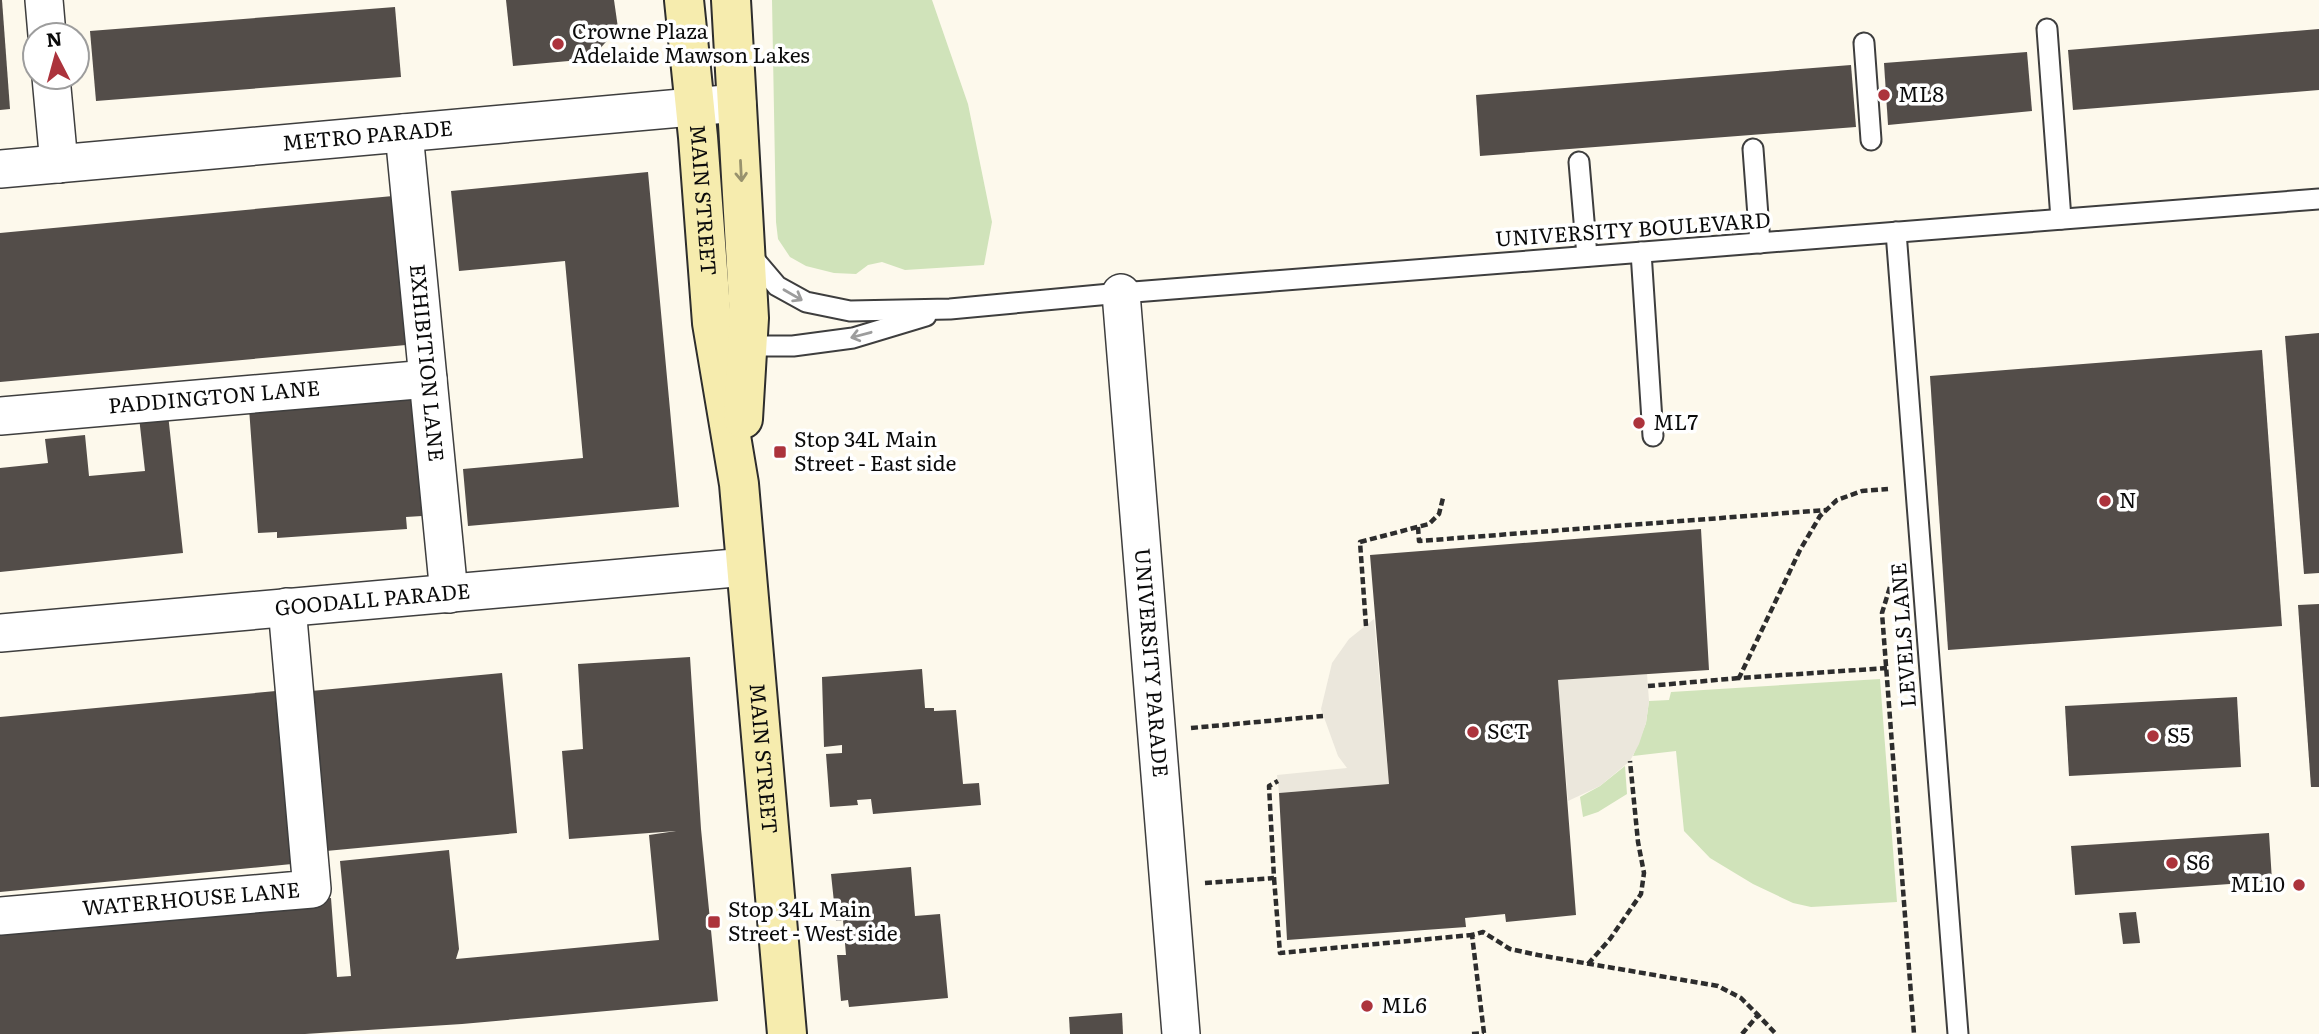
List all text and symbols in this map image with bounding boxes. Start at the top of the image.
place label: Crowne Plaza Adelaide Mawson Lakes [572,14,810,69]
north arrow [21,21,91,91]
text: N [45,23,64,53]
marker: Crowne Plaza Adelaide Mawson Lakes [550,36,566,52]
place label: ML8 [1898,77,1944,108]
marker: ML8 [1876,87,1892,103]
street label: METRO PARADE [281,111,454,157]
street label: MAIN STREET [684,123,726,277]
one-way arrow [734,160,747,183]
street label: UNIVERSITY BOULEVARD [1494,202,1772,253]
street label: EXHIBITION LANE [404,262,454,463]
one-way arrow [783,288,803,302]
one-way arrow [850,329,873,342]
street label: PADDINGTON LANE [107,370,321,420]
place label: ML7 [1653,405,1698,436]
marker: ML7 [1631,415,1647,431]
place label: Stop 34L Main Street - East side [794,422,956,477]
marker: Stop 34L Main Street - East side [772,444,788,460]
place label: N [2119,483,2137,514]
marker: N [2097,493,2113,509]
street label: UNIVERSITY PARADE [1129,547,1178,778]
street label: LEVELS LANE [1881,562,1922,709]
street label: GOODALL PARADE [273,573,471,622]
street label: MAIN STREET [743,682,787,835]
place label: SCT [1487,714,1529,745]
place label: S5 [2167,718,2190,749]
marker: SCT [1465,724,1481,740]
marker: S5 [2145,728,2161,744]
place label: S6 [2186,845,2210,876]
marker: S6 [2164,855,2180,871]
place label: ML10 [2230,867,2285,898]
street label: WATERHOUSE LANE [81,872,301,922]
marker: ML10 [2291,877,2307,893]
place label: Stop 34L Main Street - West side [728,892,898,947]
marker: Stop 34L Main Street - West side [706,914,722,930]
place label: ML6 [1381,988,1427,1019]
marker: ML6 [1359,998,1375,1014]

